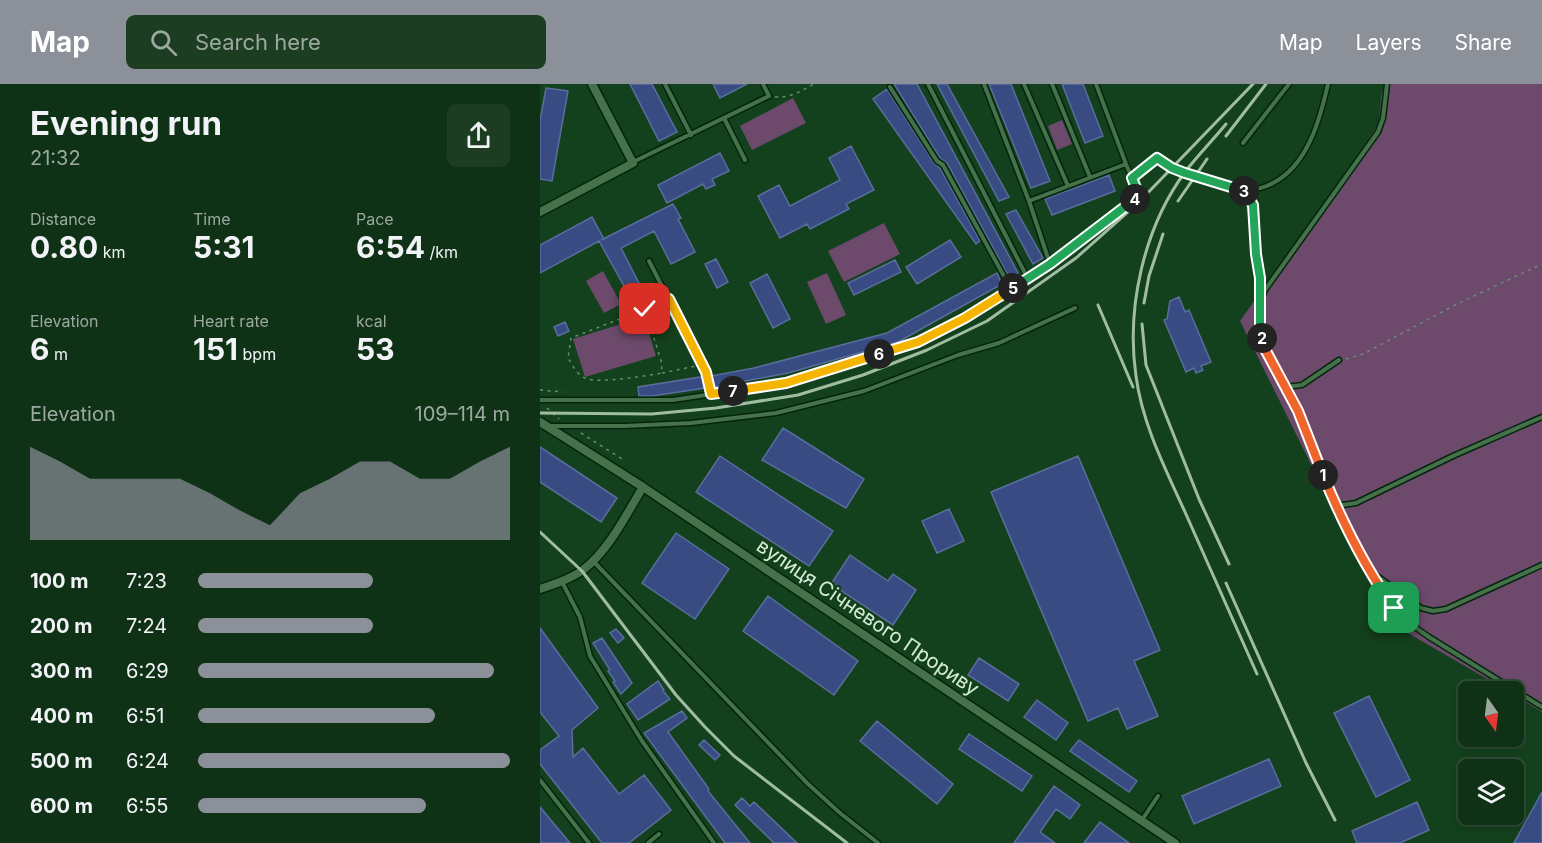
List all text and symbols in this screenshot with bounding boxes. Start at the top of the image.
search box [126,15,546,69]
text: Map [30,25,90,59]
icon: search [147,26,180,59]
text: Search here [195,29,321,55]
text: Map [1279,30,1323,55]
text: Layers [1356,30,1422,55]
text: Share [1455,30,1512,55]
text: Evening run [30,103,222,143]
button: share [447,104,510,167]
text: 21:32 [30,146,81,170]
pin: 3 [1229,176,1259,206]
text: 3 [1239,181,1249,201]
pin: 4 [1120,184,1150,214]
text: 4 [1130,189,1140,209]
text: Distance [30,209,96,229]
text: Time [193,209,231,229]
text: Pace [356,209,394,229]
text: 0.80 [30,229,98,265]
text: 5:31 [193,229,255,265]
text: 6:54 [356,229,425,265]
text: km [98,242,126,262]
text: /km [425,242,458,262]
pin: 5 [998,273,1028,303]
text: 5 [1008,278,1018,298]
pin [619,283,670,334]
icon: check [628,292,661,325]
text: Elevation [30,311,99,331]
text: Heart rate [193,311,269,331]
text: kcal [356,311,387,331]
pin: 2 [1247,323,1277,353]
text: 2 [1257,328,1267,348]
text: 6 [30,331,49,367]
text: 151 [193,331,238,367]
text: 53 [356,331,395,367]
pin: 6 [864,339,894,369]
text: m [49,344,68,364]
text: bpm [238,344,276,364]
text: 6 [874,344,884,364]
pin: 7 [718,376,748,406]
text: 7 [728,381,738,401]
text: Elevation [30,402,116,426]
text: 109–114 m [415,402,510,426]
pin: 1 [1308,460,1338,490]
text: 1 [1320,465,1326,485]
street label: вулиця Січневого Прориву [752,533,984,701]
text: 100 m [30,569,89,593]
text: 7:23 [126,569,167,593]
pin [1368,582,1419,633]
icon: arrive [1377,591,1410,624]
text: 200 m [30,614,93,638]
text: 7:24 [126,614,167,638]
text: 300 m [30,659,93,683]
text: 6:29 [126,659,169,683]
north arrow [1458,681,1524,747]
map controls [1458,681,1524,825]
text: 400 m [30,704,94,728]
text: 6:51 [126,704,164,728]
text: 500 m [30,749,93,773]
text: 6:24 [126,749,169,773]
button: layers [1458,759,1524,825]
text: 600 m [30,794,93,818]
text: 6:55 [126,794,168,818]

